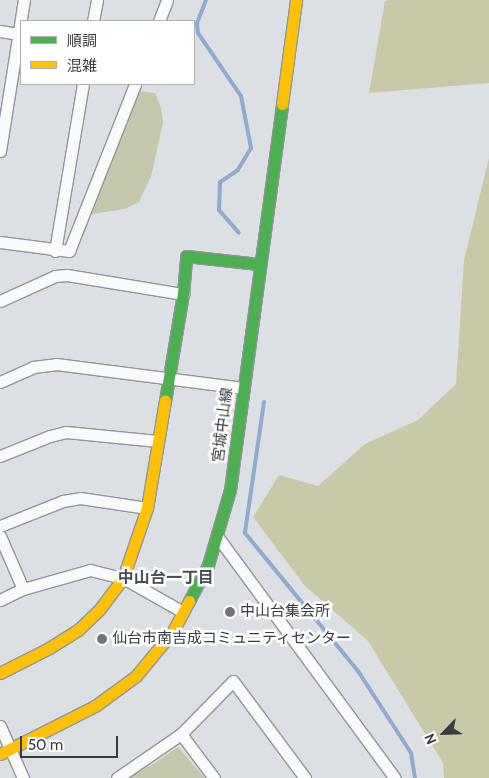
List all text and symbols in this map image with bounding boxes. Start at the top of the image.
legend [20,20,195,85]
text: 順調 [67,32,97,50]
text: 混雑 [67,57,97,75]
street label: 宮城中山線 [209,387,237,463]
district label: 中山台一丁目 [118,568,214,588]
place label: 中山台集会所 [240,603,330,621]
marker: 中山台集会所 [224,606,236,618]
place label: 仙台市南吉成コミュニティセンター [112,630,352,648]
marker: 仙台市南吉成コミュニティセンター [96,633,108,645]
north arrow [419,708,469,758]
scale bar [22,726,120,758]
text: N [420,731,441,747]
text: 50 m [28,736,63,754]

